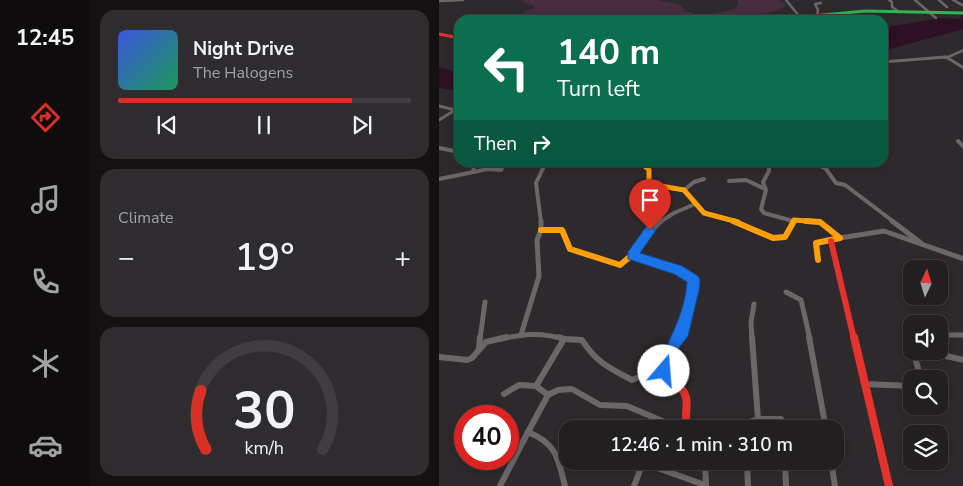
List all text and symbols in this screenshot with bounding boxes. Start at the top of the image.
text: 12:45 [16,23,74,53]
text: 140 m [557,29,660,76]
icon: left [474,35,539,100]
text: Night Drive [193,36,294,62]
text: The Halogens [193,62,293,84]
text: Turn left [557,74,640,104]
icon: directions [28,100,63,135]
icon: previous [153,111,181,139]
icon: pause [250,111,278,139]
icon: next [348,111,376,139]
icon: right [527,130,555,158]
text: Then [474,131,517,157]
pin [629,179,671,230]
icon: music [28,182,63,217]
icon: arrive [636,186,664,214]
text: Climate [118,207,173,229]
text: 19° [235,232,294,283]
text: − [118,239,135,277]
text: + [394,239,411,277]
north arrow [903,260,948,305]
map controls [903,260,948,470]
icon: phone [28,264,63,299]
button: sound [903,315,948,360]
position arrow [637,344,689,396]
icon: climate [28,346,63,381]
button: search [903,370,948,415]
text: 30 [233,375,296,446]
speed limit sign: 40 [454,405,519,470]
button: layers [903,425,948,470]
icon: car [28,428,63,463]
text: 12:46 · 1 min · 310 m [610,432,793,458]
text: km/h [245,436,284,460]

